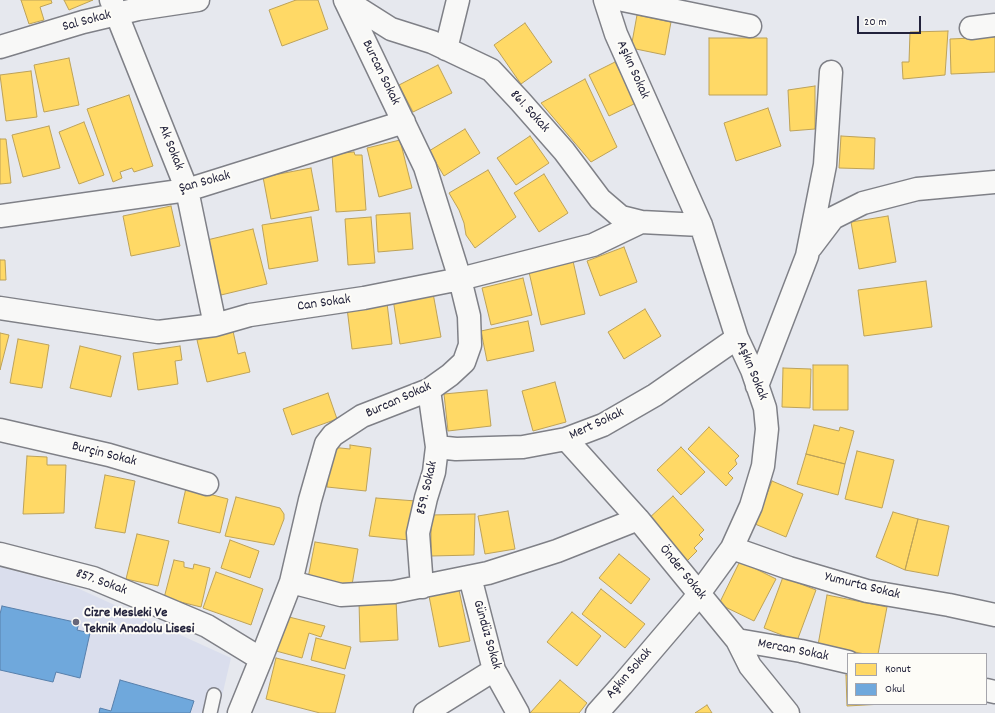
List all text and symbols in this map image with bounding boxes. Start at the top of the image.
street label: Sal Sokak [61,7,113,37]
scale bar [859,8,923,34]
text: 20 m [864,14,887,31]
street label: Burcan Sokak [357,38,403,108]
street label: Aşkın Sokak [612,38,652,102]
street label: 861. Sokak [506,87,552,137]
street label: Ak Sokak [153,123,187,173]
street label: Şan Sokak [177,168,233,198]
street label: Can Sokak [296,292,352,316]
street label: Aşkın Sokak [732,339,770,403]
street label: Burcan Sokak [364,379,434,423]
street label: Mert Sokak [567,405,627,445]
street label: Burçin Sokak [70,439,138,471]
street label: 859. Sokak [414,460,442,516]
street label: Önder Sokak [655,542,709,604]
street label: 857. Sokak [73,566,129,600]
street label: Yumurta Sokak [822,569,902,605]
street label: Gündüz Sokak [468,598,504,672]
place label: Cizre Mesleki Ve Teknik Anadolu Lisesi [84,606,194,638]
marker: Cizre Mesleki Ve Teknik Anadolu Lisesi [71,617,81,627]
street label: Mercan Sokak [756,636,830,666]
street label: Aşkın Sokak [603,645,657,703]
legend [847,653,987,705]
text: Konut [885,661,911,678]
text: Okul [885,681,905,698]

